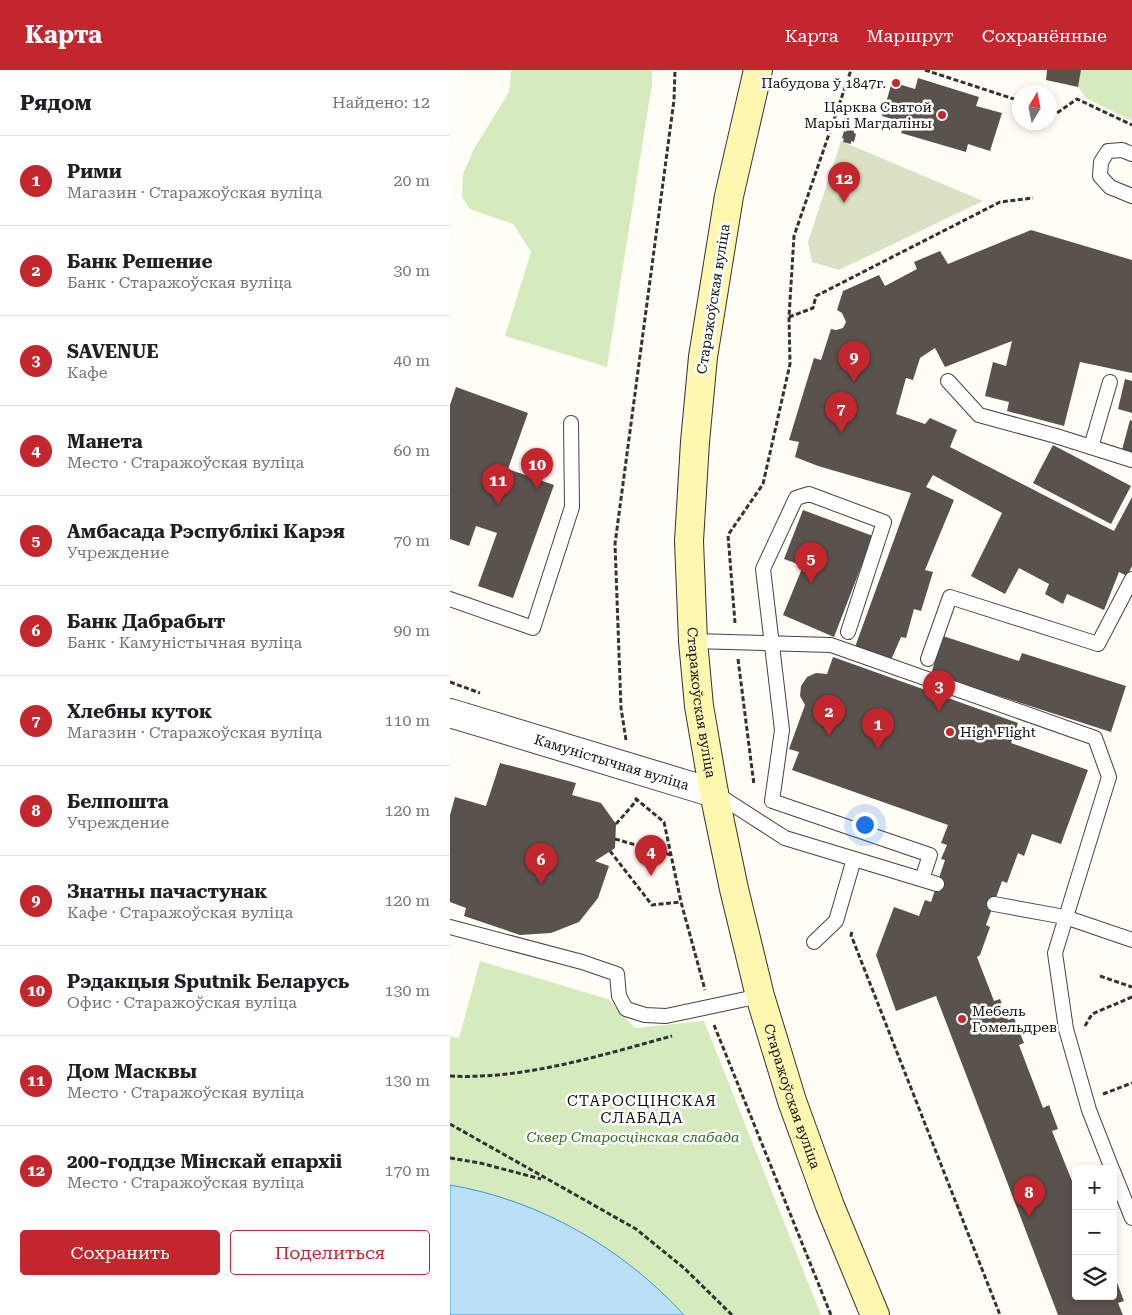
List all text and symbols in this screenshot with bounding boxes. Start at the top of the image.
text: Карта [25,21,102,49]
text: Карта [785,25,839,46]
text: Маршрут [867,25,954,46]
text: Сохранённые [982,25,1107,46]
place label: Пабудова ў 1847г. [761,75,886,91]
marker: Пабудова ў 1847г. [890,77,902,89]
north arrow [1012,85,1057,130]
text: Рядом [20,91,92,115]
text: Найдено: 12 [332,93,430,112]
place label: Царква Святой Марыі Магдаліны [804,99,932,131]
marker: Царква Святой Марыі Магдаліны [936,109,948,121]
text: Рими [67,160,122,183]
pin: 12 [828,162,860,203]
text: 1 [32,171,40,190]
text: 20 m [393,171,430,190]
text: Магазин · Старажоўская вуліца [67,183,322,202]
street label: Старажоўская вуліца [693,222,733,375]
text: Банк Решение [67,250,213,273]
text: 2 [32,261,40,280]
text: 30 m [393,261,430,280]
text: Банк · Старажоўская вуліца [67,273,292,292]
text: SAVENUE [67,340,159,363]
pin: 9 [838,341,870,382]
text: 3 [32,351,40,370]
text: 40 m [393,351,430,370]
text: Кафе [67,363,108,382]
pin: 7 [825,392,857,433]
text: Манета [67,430,143,453]
text: 4 [32,441,40,460]
text: 60 m [393,441,430,460]
pin: 10 [521,448,553,489]
text: Место · Старажоўская вуліца [67,453,304,472]
pin: 11 [482,464,514,505]
text: Амбасада Рэспублікі Карэя [67,520,345,543]
text: 5 [32,531,40,550]
text: 70 m [393,531,430,550]
pin: 5 [795,542,827,583]
text: Учреждение [67,543,169,562]
text: Банк Дабрабыт [67,610,225,633]
text: 6 [32,621,40,640]
text: 90 m [393,621,430,640]
street label: Старажоўская вуліца [684,627,719,779]
text: Банк · Камуністычная вуліца [67,633,302,652]
pin: 3 [923,670,955,711]
pin: 2 [813,695,845,736]
text: Хлебны куток [67,700,212,723]
pin: 1 [862,708,894,749]
text: 7 [32,711,40,730]
text: 110 m [384,711,430,730]
text: Магазин · Старажоўская вуліца [67,723,322,742]
place label: High Flight [960,724,1036,740]
marker: High Flight [944,726,956,738]
street label: Камуністычная вуліца [532,731,691,793]
text: Белпошта [67,790,169,813]
text: 8 [32,801,40,820]
text: 120 m [384,801,430,820]
your location [852,812,878,838]
text: Учреждение [67,813,169,832]
pin: 4 [635,835,667,876]
pin: 6 [525,843,557,884]
text: Знатны пачастунак [67,880,267,903]
text: 9 [32,891,40,910]
text: 120 m [384,891,430,910]
text: Кафе · Старажоўская вуліца [67,903,293,922]
text: Рэдакцыя Sputnik Беларусь [67,970,349,993]
text: 10 [27,981,45,1000]
text: 130 m [384,981,430,1000]
text: Офис · Старажоўская вуліца [67,993,297,1012]
place label: Мебель Гомельдрев [972,1003,1057,1035]
marker: Мебель Гомельдрев [956,1013,968,1025]
street label: Старажоўская вуліца [761,1022,824,1171]
text: Дом Масквы [67,1060,197,1083]
text: 11 [27,1071,45,1090]
text: 130 m [384,1071,430,1090]
text: Место · Старажоўская вуліца [67,1083,304,1102]
district label: СТАРОСЦІНСКАЯ СЛАБАДА [567,1092,717,1127]
park label: Сквер Старосцінская слабада [526,1129,740,1145]
text: 200-годдзе Мінскай епархіі [67,1150,342,1173]
text: 12 [27,1161,45,1180]
text: 170 m [384,1161,430,1180]
map controls [1072,1165,1117,1300]
button: + [1072,1165,1117,1210]
text: Место · Старажоўская вуліца [67,1173,304,1192]
pin: 8 [1013,1176,1045,1217]
button: − [1072,1210,1117,1255]
button: Сохранить [20,1230,220,1275]
button: Поделиться [230,1230,430,1275]
button: layers [1072,1255,1117,1300]

